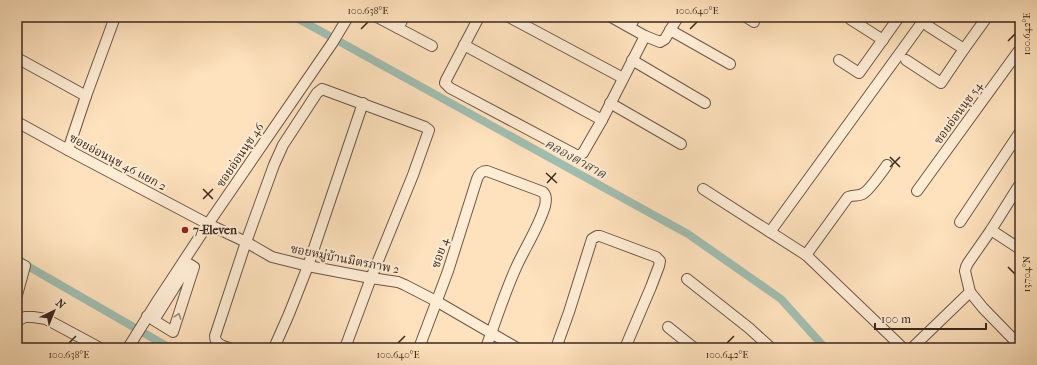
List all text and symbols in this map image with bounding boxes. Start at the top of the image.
text: 100.638°E [348,5,388,17]
text: 100.640°E [675,5,719,17]
text: 100.642°E [1021,13,1033,55]
street label: ซอยอ่อนนุช 54 [931,79,986,147]
street label: ซอยอ่อนนุช 46 [213,120,268,190]
street label: ซอยอ่อนนุช 46 แยก 2 [67,130,169,194]
water label: คลองตาสาด [543,136,609,182]
place label: 7-Eleven [192,223,238,237]
marker: 7-Eleven [180,225,190,235]
street label: ซอย 4 [428,235,452,270]
street label: ซอยหมู่บ้านมิตรภาพ 2 [289,242,401,277]
text: 13.704°N [1021,255,1033,292]
north arrow [34,291,74,331]
text: N [53,296,68,312]
scale bar [875,305,986,331]
one-way arrow [173,312,182,319]
text: 100 m [881,312,911,326]
text: 100.638°E [49,349,89,361]
text: 100.640°E [376,349,420,361]
text: 100.642°E [706,349,748,361]

